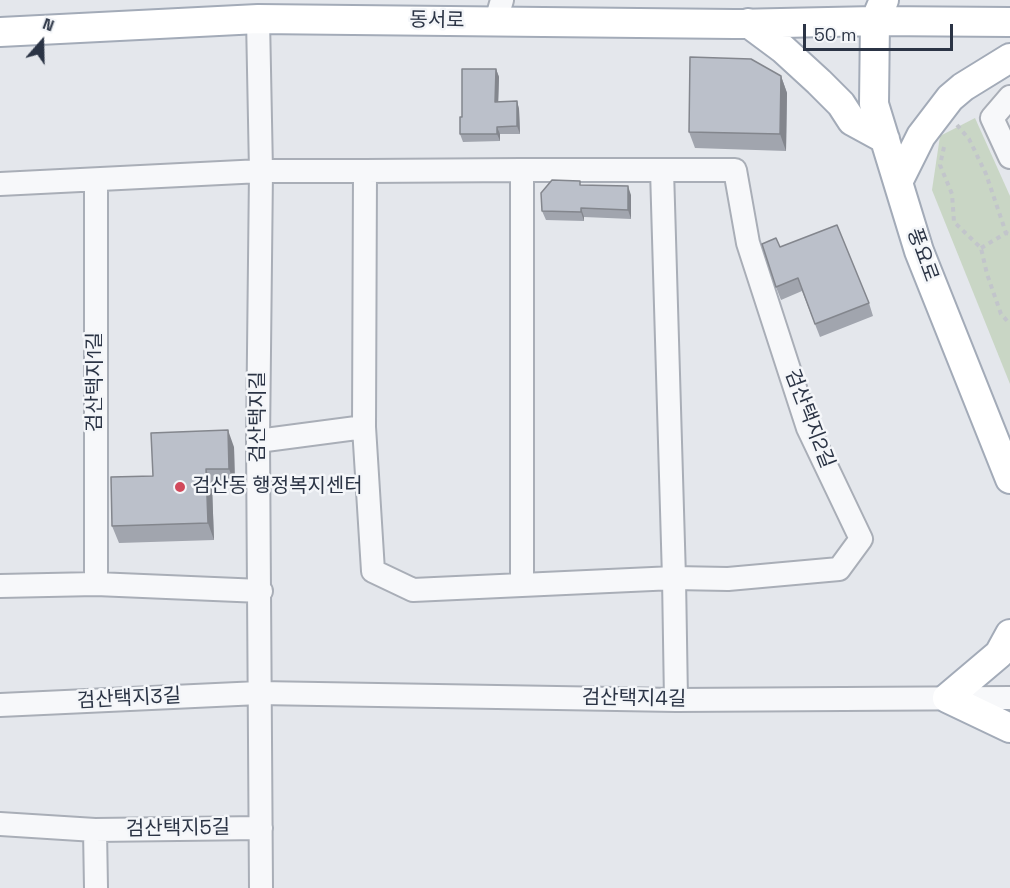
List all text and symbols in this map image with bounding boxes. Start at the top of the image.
street label: 동서로 [409,9,465,33]
north arrow [12,12,72,72]
scale bar [806,12,956,50]
text: N [40,13,57,36]
text: 50 m [814,23,856,46]
street label: 풍요로 [901,225,943,285]
street label: 검산택지1길 [84,332,108,432]
street label: 검산택지2길 [779,366,839,472]
street label: 검산택지길 [247,371,271,463]
place label: 검산동 행정복지센터 [192,475,363,499]
marker: 검산동 행정복지센터 [173,480,187,494]
street label: 검산택지3길 [76,684,182,714]
street label: 검산택지4길 [582,686,686,712]
street label: 검산택지5길 [126,816,230,842]

